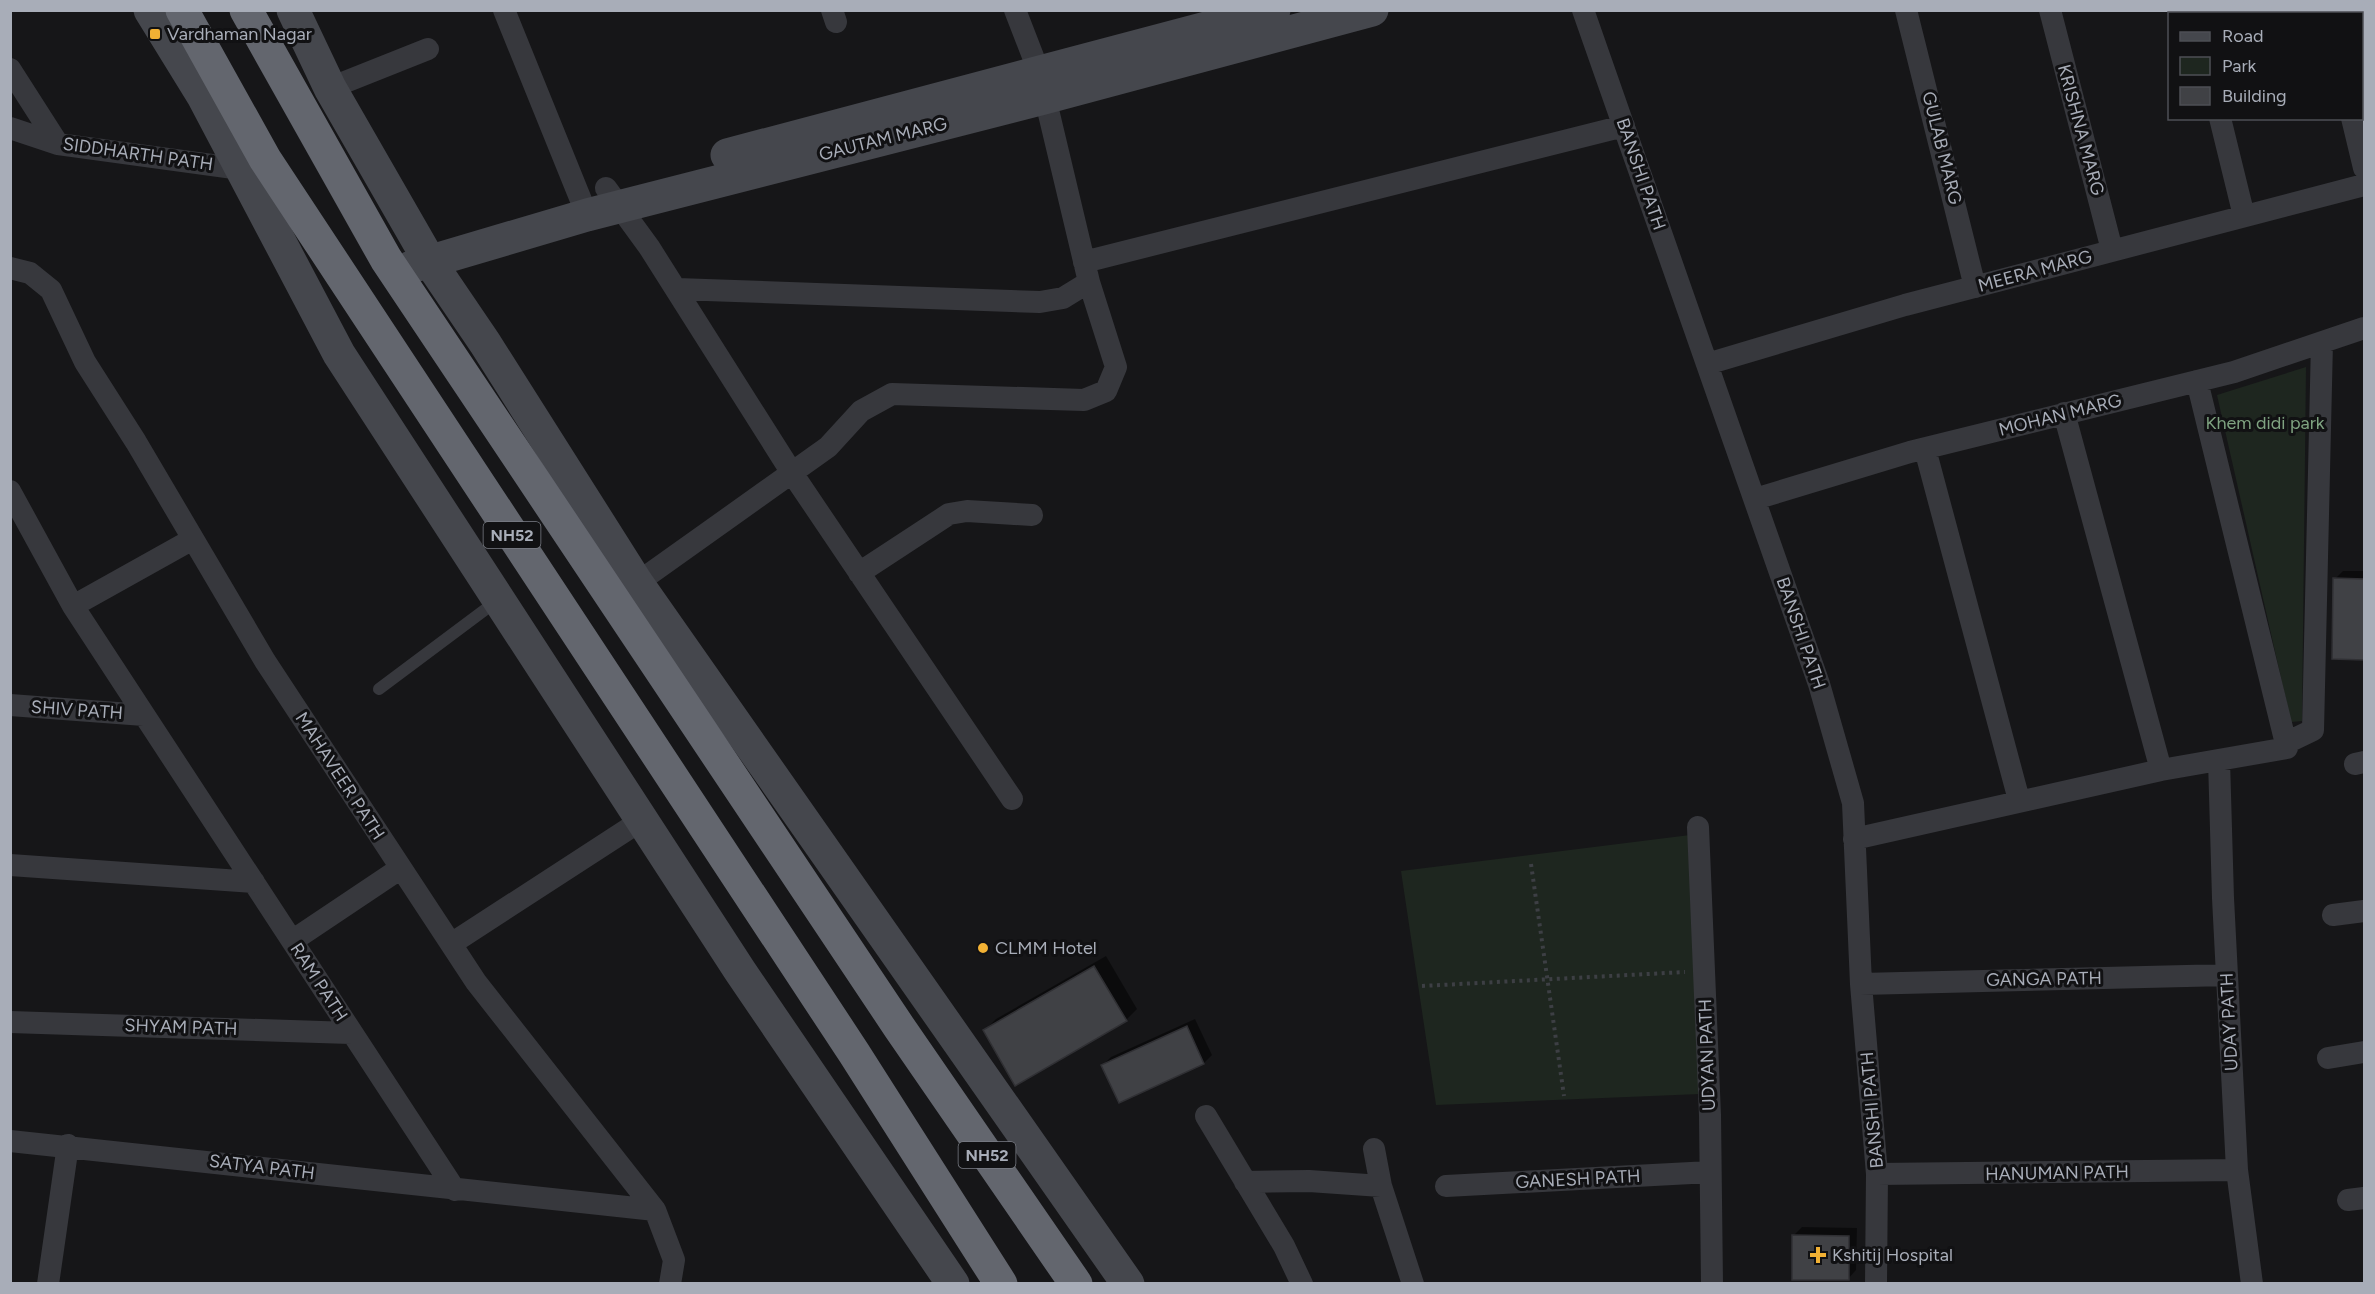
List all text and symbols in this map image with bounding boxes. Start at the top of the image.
legend [2168,12,2363,120]
place label: Vardhaman Nagar [167,23,312,45]
text: Road [2222,25,2263,47]
marker: Vardhaman Nagar [148,27,162,41]
text: Park [2222,55,2257,77]
street label: KRISHNA MARG [2053,62,2109,198]
text: Building [2222,85,2287,107]
street label: GULAB MARG [1917,89,1967,207]
street label: GAUTAM MARG [817,112,950,166]
street label: BANSHI PATH [1612,115,1670,233]
street label: SIDDHARTH PATH [62,133,214,175]
street label: MEERA MARG [1976,245,2095,297]
street label: MOHAN MARG [1996,389,2124,441]
park label: Khem didi park [2205,412,2325,434]
road number: NH52 [484,522,540,548]
street label: BANSHI PATH [1772,574,1830,692]
street label: SHIV PATH [30,696,124,724]
street label: MAHAVEER PATH [291,708,389,844]
place label: CLMM Hotel [995,937,1097,959]
street label: RAM PATH [286,939,352,1025]
marker: CLMM Hotel [976,941,990,955]
street label: GANGA PATH [1986,967,2102,991]
street label: UDAY PATH [2215,972,2243,1072]
street label: UDYAN PATH [1694,999,1720,1111]
street label: SHYAM PATH [124,1014,238,1040]
street label: BANSHI PATH [1856,1051,1888,1169]
road number: NH52 [958,1142,1016,1168]
street label: SATYA PATH [208,1150,316,1184]
street label: HANUMAN PATH [1985,1161,2129,1185]
street label: GANESH PATH [1515,1165,1641,1193]
place label: Kshitij Hospital [1832,1244,1953,1266]
marker: Kshitij Hospital [1809,1246,1827,1264]

